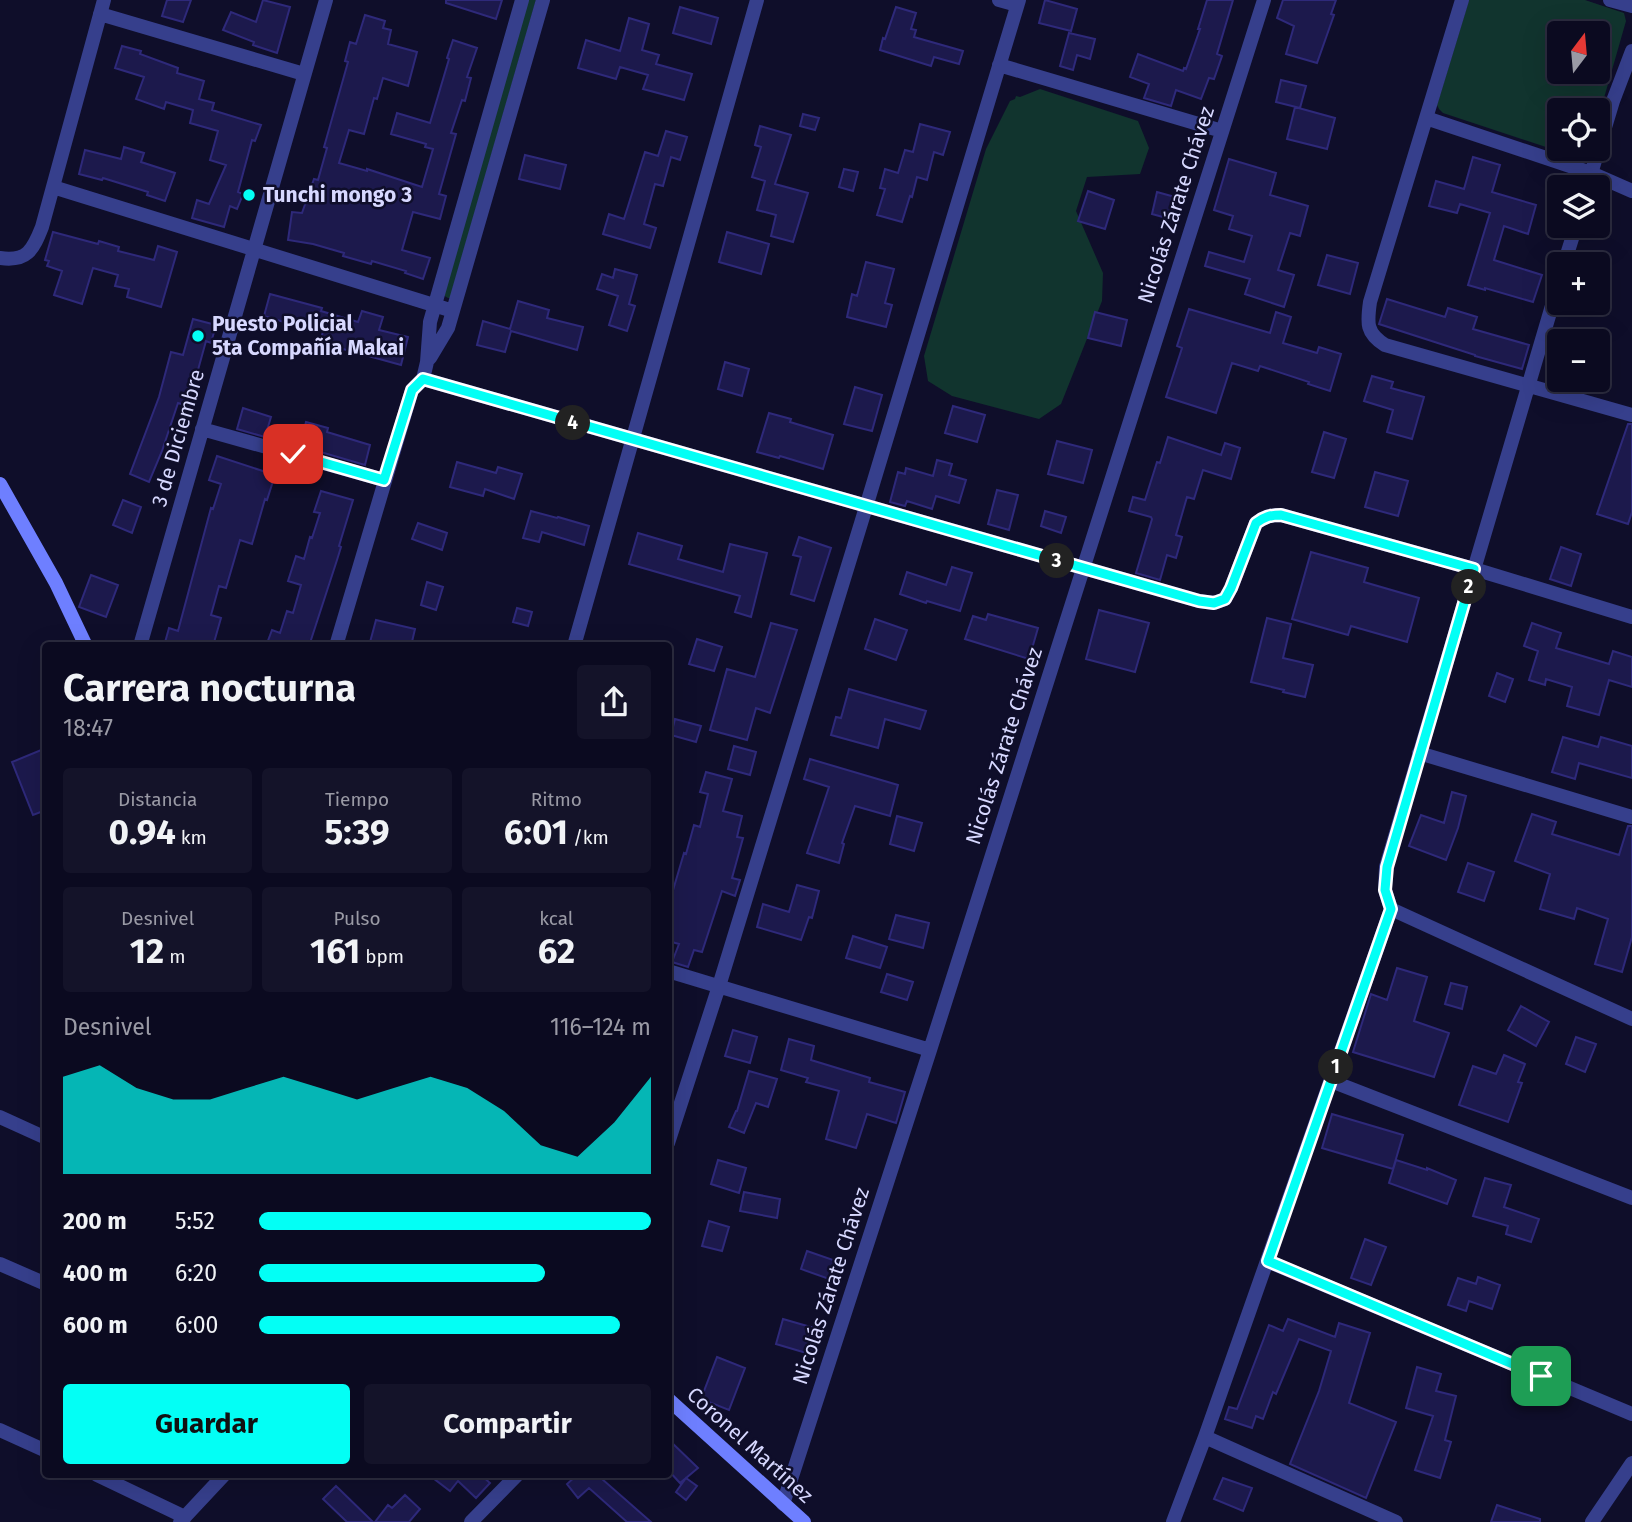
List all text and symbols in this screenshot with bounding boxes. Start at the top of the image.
north arrow [1547,21,1610,84]
map controls [1547,21,1610,392]
button: locate [1547,98,1610,161]
street label: Nicolás Zárate Chávez [1132,103,1220,307]
button: layers [1547,175,1610,238]
place label: Tunchi mongo 3 [263,182,412,208]
marker: Tunchi mongo 3 [241,187,257,203]
button: + [1547,252,1610,315]
place label: Puesto Policial 5ta Compañía Makai [212,311,404,361]
marker: Puesto Policial 5ta Compañía Makai [190,328,206,344]
button: − [1547,329,1610,392]
street label: 3 de Diciembre [146,366,210,510]
pin: 4 [556,406,590,440]
text: 4 [567,411,578,434]
pin [263,424,323,484]
icon: check [274,435,312,473]
pin: 3 [1040,544,1074,578]
text: 3 [1052,549,1061,572]
pin: 2 [1452,570,1486,604]
text: 2 [1464,575,1473,598]
street label: Nicolás Zárate Chávez [960,644,1048,848]
text: Carrera nocturna [63,665,356,711]
button: share [577,665,651,739]
text: 18:47 [63,714,113,742]
text: Distancia [118,788,197,811]
text: Tiempo [325,788,389,811]
text: Ritmo [531,788,582,811]
text: 0.94 [109,811,176,853]
text: 5:39 [324,811,390,853]
text: 6:01 [504,811,568,853]
text: km [176,826,207,849]
text: /km [568,826,609,849]
text: Desnivel [121,907,194,930]
text: Pulso [333,907,381,930]
text: kcal [539,907,573,930]
text: 12 [130,930,164,972]
text: 161 [310,930,360,972]
text: 62 [538,930,575,972]
text: m [164,945,186,968]
text: bpm [360,945,404,968]
text: Desnivel [63,1013,152,1041]
text: 116–124 m [550,1013,651,1041]
pin: 1 [1318,1050,1354,1084]
text: 1 [1331,1055,1340,1078]
street label: Nicolás Zárate Chávez [787,1184,875,1388]
text: 200 m [63,1207,127,1235]
text: 5:52 [175,1207,215,1235]
text: 400 m [63,1259,128,1287]
text: 6:20 [175,1259,217,1287]
text: 600 m [63,1311,128,1339]
text: 6:00 [175,1311,218,1339]
pin [1511,1346,1571,1406]
icon: arrive [1522,1357,1560,1395]
street label: Coronel Martínez [681,1381,819,1509]
button: Guardar [63,1384,350,1464]
button: Compartir [364,1384,651,1464]

